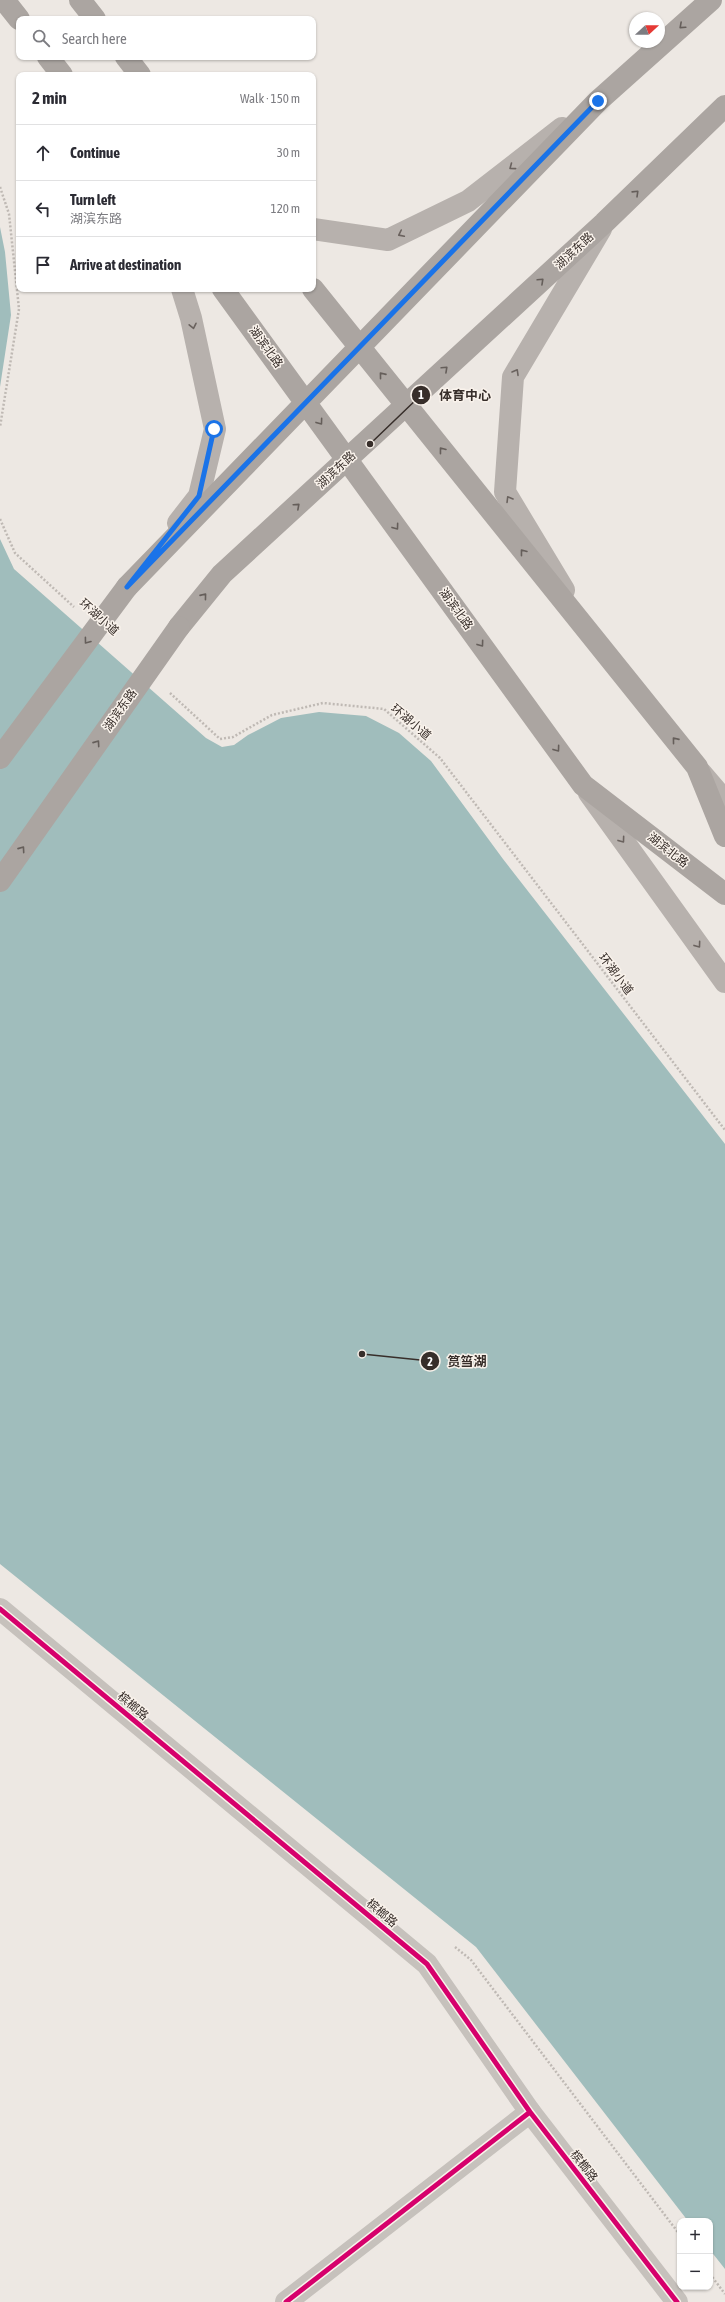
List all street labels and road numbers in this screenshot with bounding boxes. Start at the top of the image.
street label: 湖滨东路 [552,230,596,272]
street label: 湖滨北路 [246,323,286,371]
street label: 湖滨东路 [314,449,358,491]
street label: 湖滨北路 [436,585,476,633]
street label: 环湖小道 [76,596,122,638]
street label: 湖滨东路 [100,686,140,734]
street label: 环湖小道 [388,701,434,743]
street label: 湖滨北路 [645,830,691,870]
street label: 环湖小道 [596,951,636,997]
street label: 槟榔路 [115,1689,151,1723]
street label: 槟榔路 [364,1896,400,1930]
street label: 槟榔路 [567,2148,601,2184]

